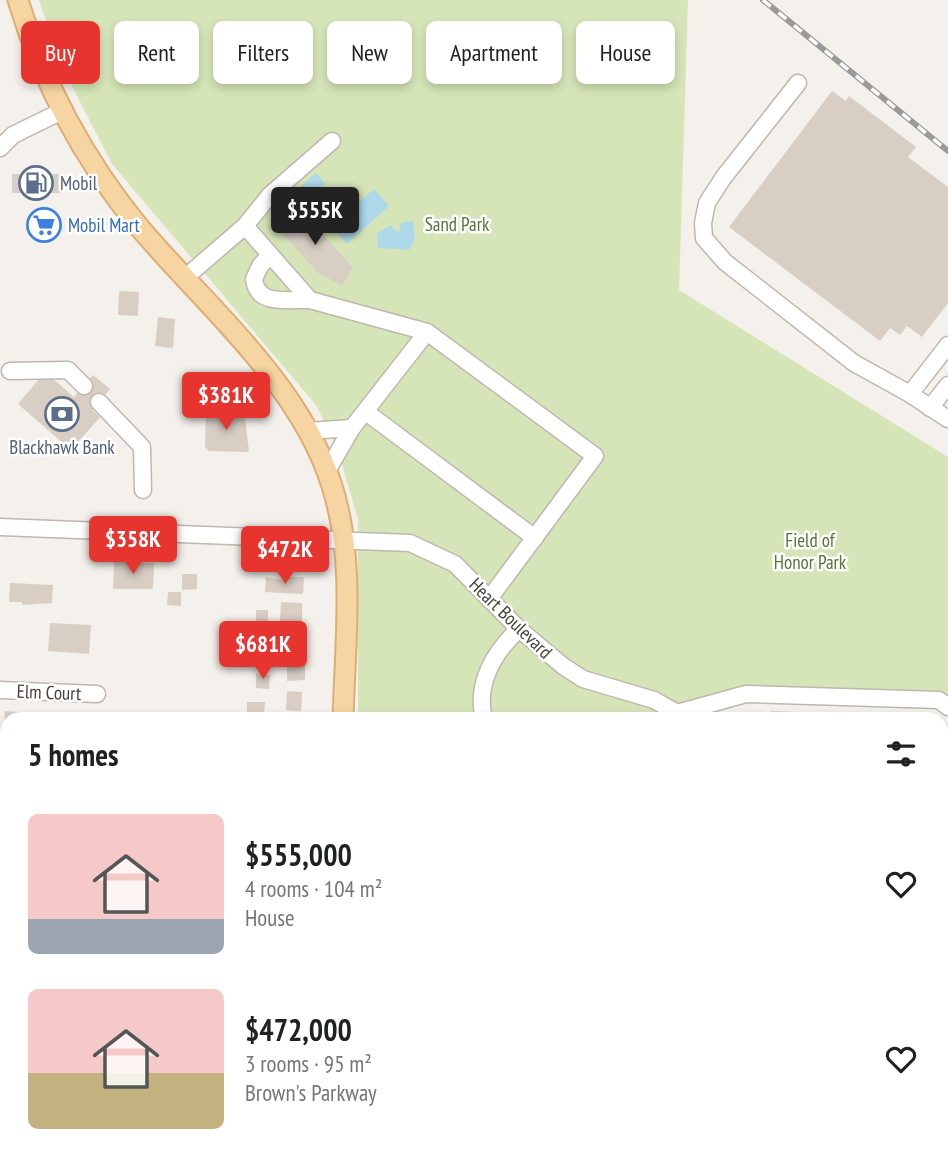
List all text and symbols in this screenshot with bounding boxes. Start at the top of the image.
chip: Buy [21,21,100,84]
chip: Rent [114,21,199,84]
chip: Filters [213,21,313,84]
chip: New [327,21,412,84]
chip: Apartment [426,21,562,84]
chip: House [576,21,675,84]
fuel station icon: Mobil [17,164,55,202]
place label: Mobil [60,171,98,195]
pin: $555K [266,188,364,247]
text: $555K [287,195,343,224]
supermarket icon: Mobil Mart [25,206,63,244]
park label: Sand Park [425,212,490,236]
place label: Mobil Mart [68,213,141,237]
pin: $381K [177,372,275,432]
text: $381K [198,380,254,409]
bank icon: Blackhawk Bank [43,395,81,433]
place label: Blackhawk Bank [9,435,115,459]
pin: $358K [84,516,182,576]
text: $358K [105,524,161,553]
pin: $472K [236,526,334,586]
park label: Field of Honor Park [774,528,847,574]
text: $472K [257,534,313,563]
street label: Heart Boulevard [464,572,558,664]
pin: $681K [214,622,312,681]
text: $681K [235,629,291,658]
street label: Elm Court [16,679,82,705]
text: 5 homes [28,735,119,774]
icon: filters [882,735,920,773]
text: $555,000 [245,835,352,874]
icon: home [84,842,168,926]
icon: heart [882,865,920,903]
text: 4 rooms · 104 m² [245,874,382,903]
text: House [245,903,295,932]
text: $472,000 [245,1010,352,1049]
icon: home [84,1017,168,1101]
icon: heart [882,1040,920,1078]
text: 3 rooms · 95 m² [245,1049,372,1078]
text: Brown's Parkway [245,1078,377,1107]

